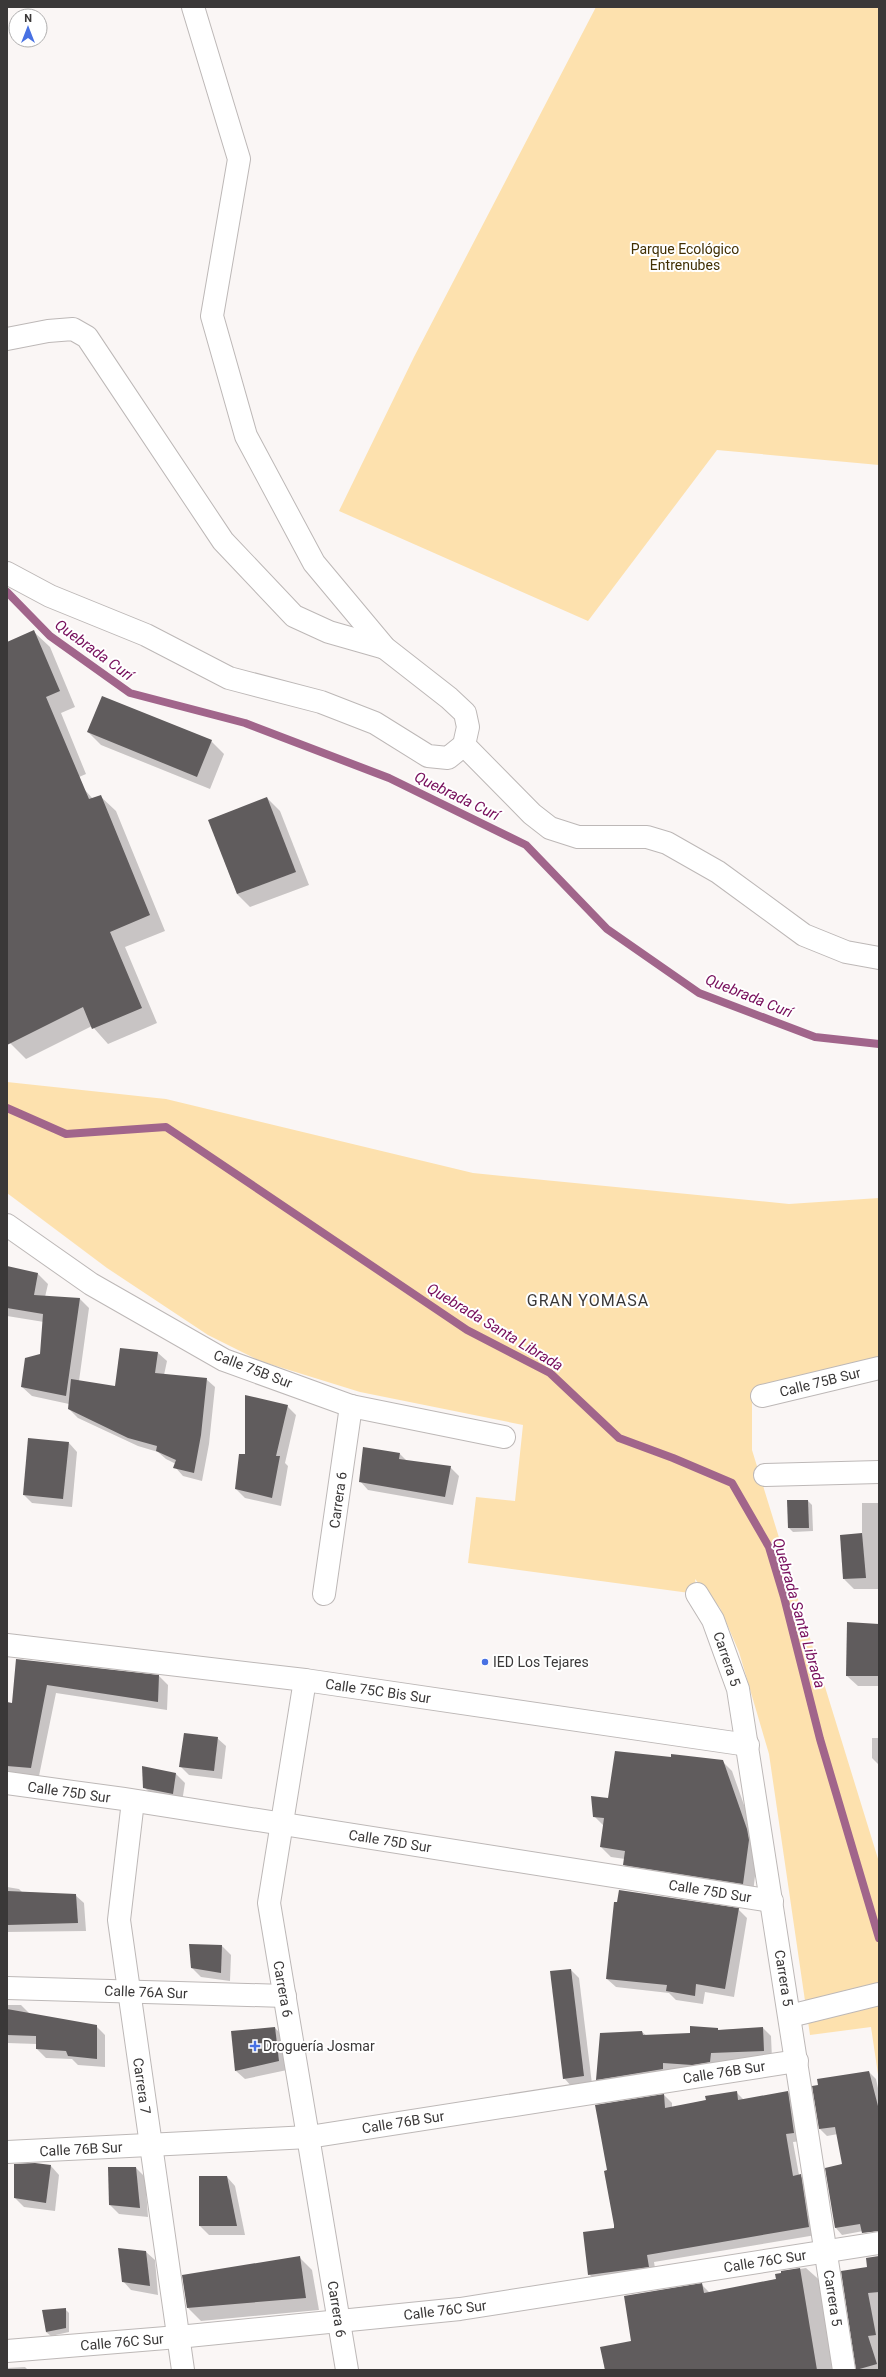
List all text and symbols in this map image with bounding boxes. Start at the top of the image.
north arrow [8,8,48,48]
text: N [24,12,32,25]
park label: Parque Ecológico Entrenubes [631,241,739,273]
water label: Quebrada Curí [51,616,139,686]
water label: Quebrada Curí [412,768,505,825]
water label: Quebrada Curí [703,970,797,1023]
water label: Quebrada Santa Librada [424,1279,566,1375]
district label: GRAN YOMASA [527,1291,649,1310]
street label: Calle 75B Sur [211,1347,295,1391]
street label: Calle 75B Sur [778,1364,863,1400]
street label: Carrera 6 [326,1471,350,1529]
water label: Quebrada Santa Librada [769,1536,829,1690]
street label: Carrera 5 [710,1629,744,1689]
place label: IED Los Tejares [493,1654,589,1670]
marker: IED Los Tejares [480,1657,490,1667]
street label: Calle 75C Bis Sur [324,1676,432,1706]
street label: Calle 75D Sur [26,1778,112,1806]
street label: Calle 75D Sur [347,1827,433,1855]
street label: Calle 75D Sur [667,1877,753,1905]
street label: Carrera 5 [772,1949,796,2007]
street label: Carrera 6 [270,1960,296,2019]
street label: Calle 76A Sur [104,1983,188,2001]
place label: Droguería Josmar [263,2038,375,2054]
marker: Droguería Josmar [250,2041,260,2051]
street label: Carrera 7 [130,2057,154,2115]
street label: Calle 76B Sur [682,2058,767,2086]
street label: Calle 76B Sur [361,2108,446,2136]
street label: Calle 76B Sur [39,2139,123,2159]
street label: Calle 76C Sur [722,2247,808,2275]
street label: Carrera 5 [821,2269,845,2327]
street label: Carrera 6 [325,2280,349,2338]
street label: Calle 76C Sur [403,2297,488,2323]
street label: Calle 76C Sur [80,2330,165,2354]

